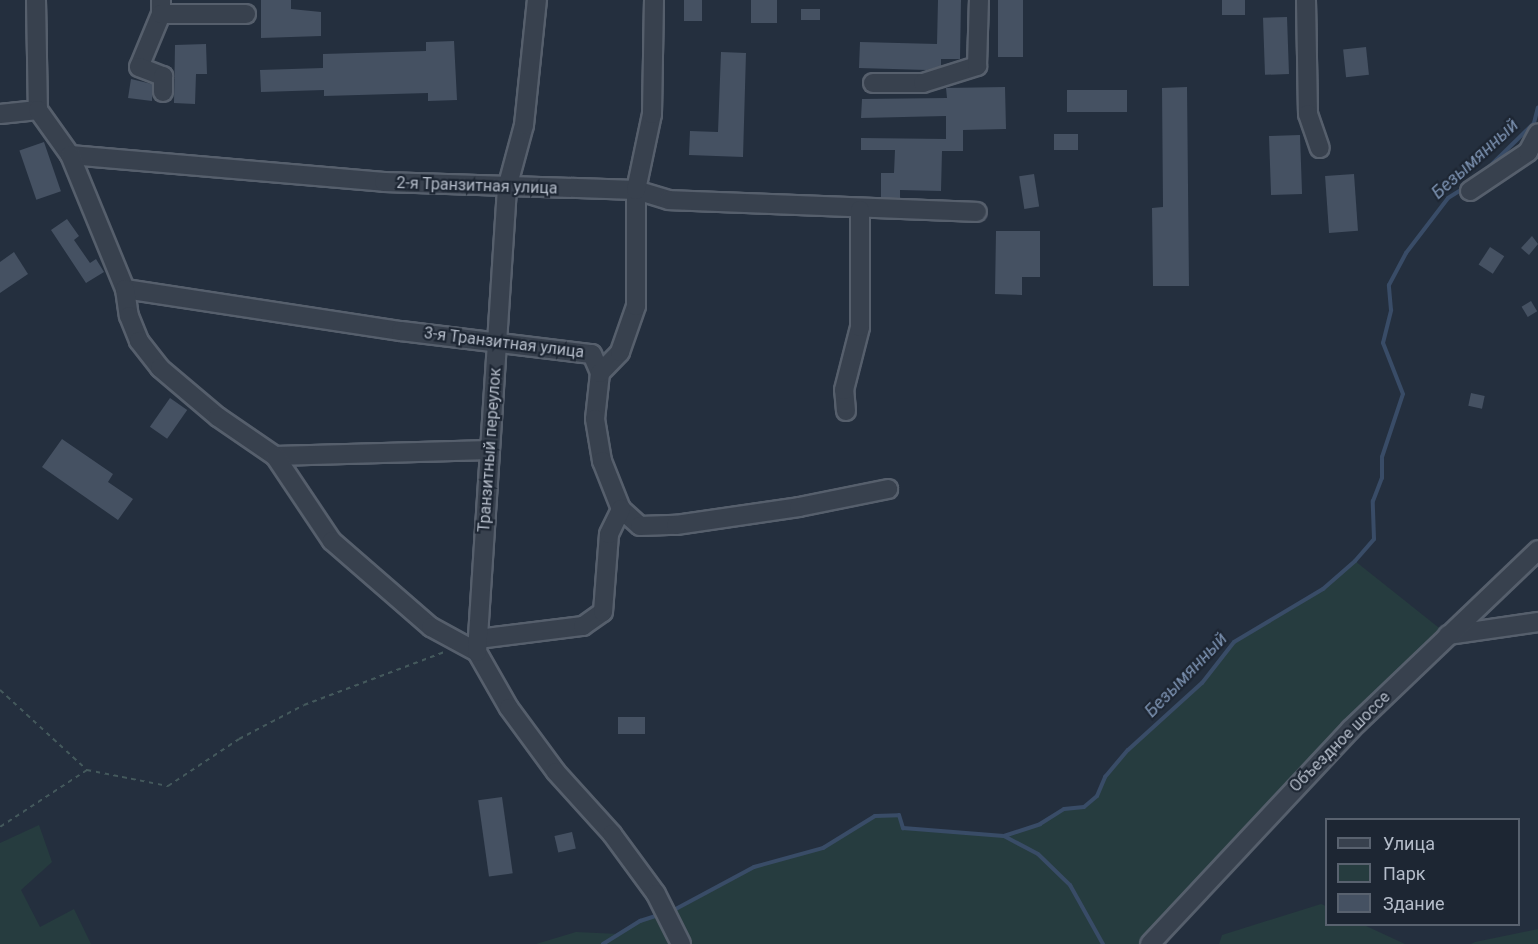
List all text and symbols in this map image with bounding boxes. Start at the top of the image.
water label: Безымянный [1427,114,1523,204]
street label: 2-я Транзитная улица [396,174,558,198]
street label: 3-я Транзитная улица [423,324,585,362]
street label: Транзитный переулок [475,367,505,533]
water label: Безымянный [1140,628,1232,722]
street label: Объездное шоссе [1286,688,1394,796]
legend [1325,818,1520,926]
text: Улица [1383,833,1435,854]
text: Парк [1383,863,1425,884]
text: Здание [1383,893,1445,914]

